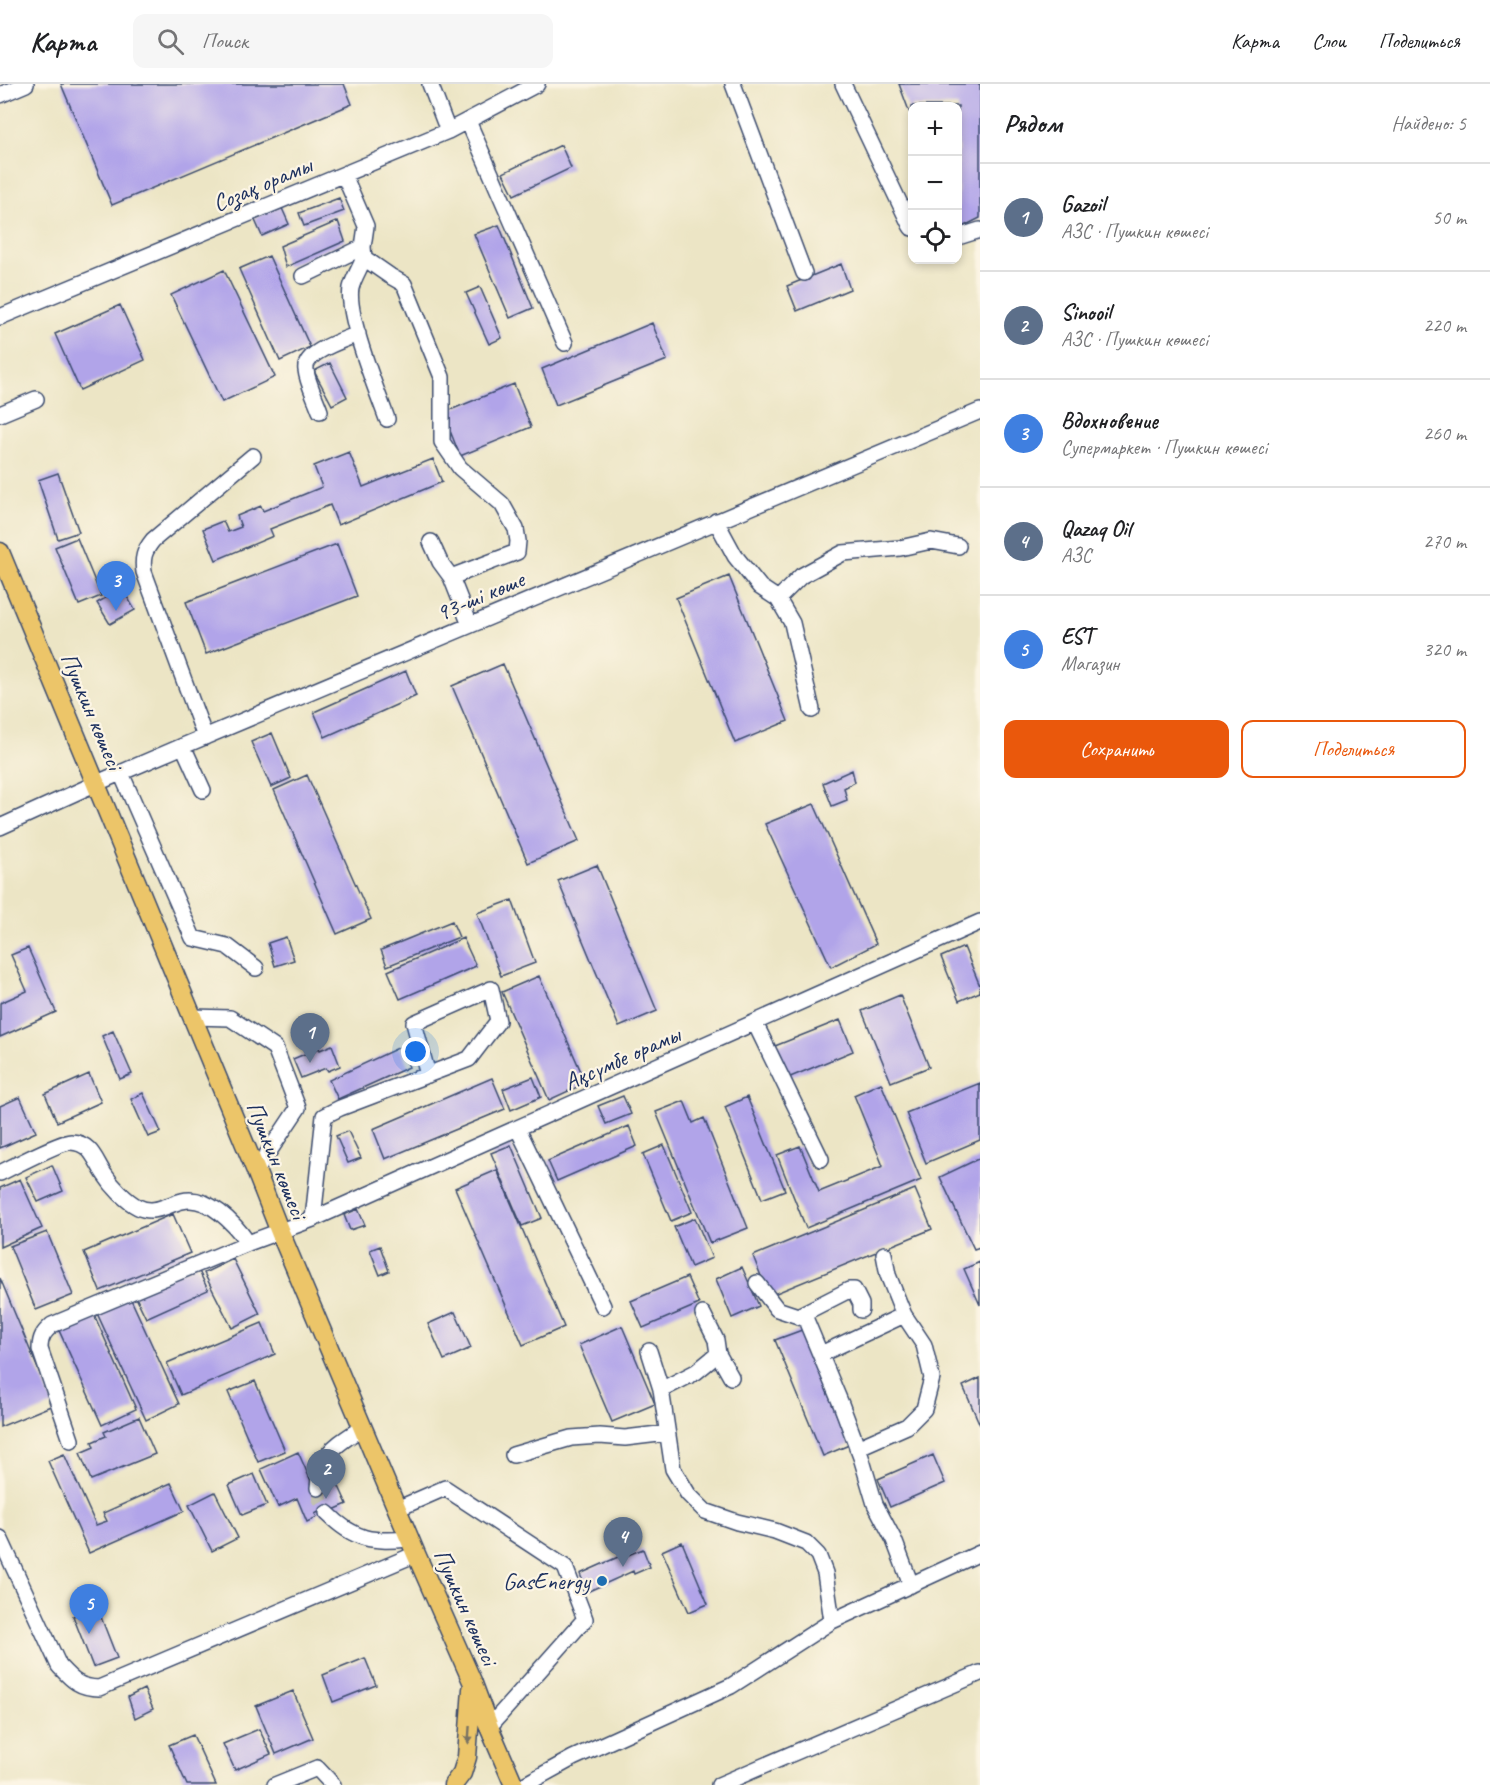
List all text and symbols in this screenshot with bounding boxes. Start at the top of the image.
search box [133,14,553,68]
text: Карта [30,24,97,59]
icon: search [154,25,187,58]
text: Поиск [202,27,248,55]
text: Карта [1231,28,1279,54]
text: Слои [1312,28,1346,54]
text: Поделиться [1379,28,1460,54]
map controls [908,102,962,264]
button: + [908,102,962,156]
text: Рядом [1004,107,1062,140]
text: Найдено: 5 [1391,111,1466,136]
street label: Созақ орамы [208,149,319,219]
button: − [908,156,962,210]
text: Gazoil [1061,191,1105,219]
text: 1 [1019,205,1028,230]
text: 50 m [1432,205,1466,230]
button: locate [908,210,962,264]
text: АЗС · Пушкин көшесі [1061,219,1208,244]
text: Sinooil [1061,299,1111,327]
text: 2 [1019,313,1028,338]
text: 220 m [1423,313,1466,338]
text: АЗС · Пушкин көшесі [1061,327,1208,352]
text: Вдохновение [1061,407,1158,435]
text: 3 [1019,421,1028,446]
text: 260 m [1423,421,1466,446]
text: Супермаркет · Пушкин көшесі [1061,435,1267,460]
text: Qazaq Oil [1061,515,1131,543]
text: 4 [1019,529,1028,554]
text: 270 m [1423,529,1466,554]
text: АЗС [1061,543,1091,568]
pin: 3 [96,562,136,611]
street label: 93-ші көше [431,563,531,628]
text: EST [1061,623,1093,651]
text: 5 [1019,637,1028,662]
text: 320 m [1423,637,1466,662]
street label: Пушкин көшесі [54,648,131,776]
text: Магазин [1061,651,1119,676]
button: Сохранить [1004,720,1229,778]
button: Поделиться [1241,720,1466,778]
pin: 1 [290,1014,330,1063]
street label: Ақсүмбе орамы [559,1018,687,1097]
your location [401,1037,430,1066]
street label: Пушкин көшесі [240,1097,315,1226]
pin: 2 [306,1450,346,1499]
pin: 4 [604,1518,642,1567]
street label: Пушкин көшесі [427,1544,506,1672]
place label: GasEnergy [503,1566,592,1596]
marker: GasEnergy [595,1574,609,1588]
pin: 5 [70,1584,109,1634]
one-way arrow [464,1725,473,1744]

